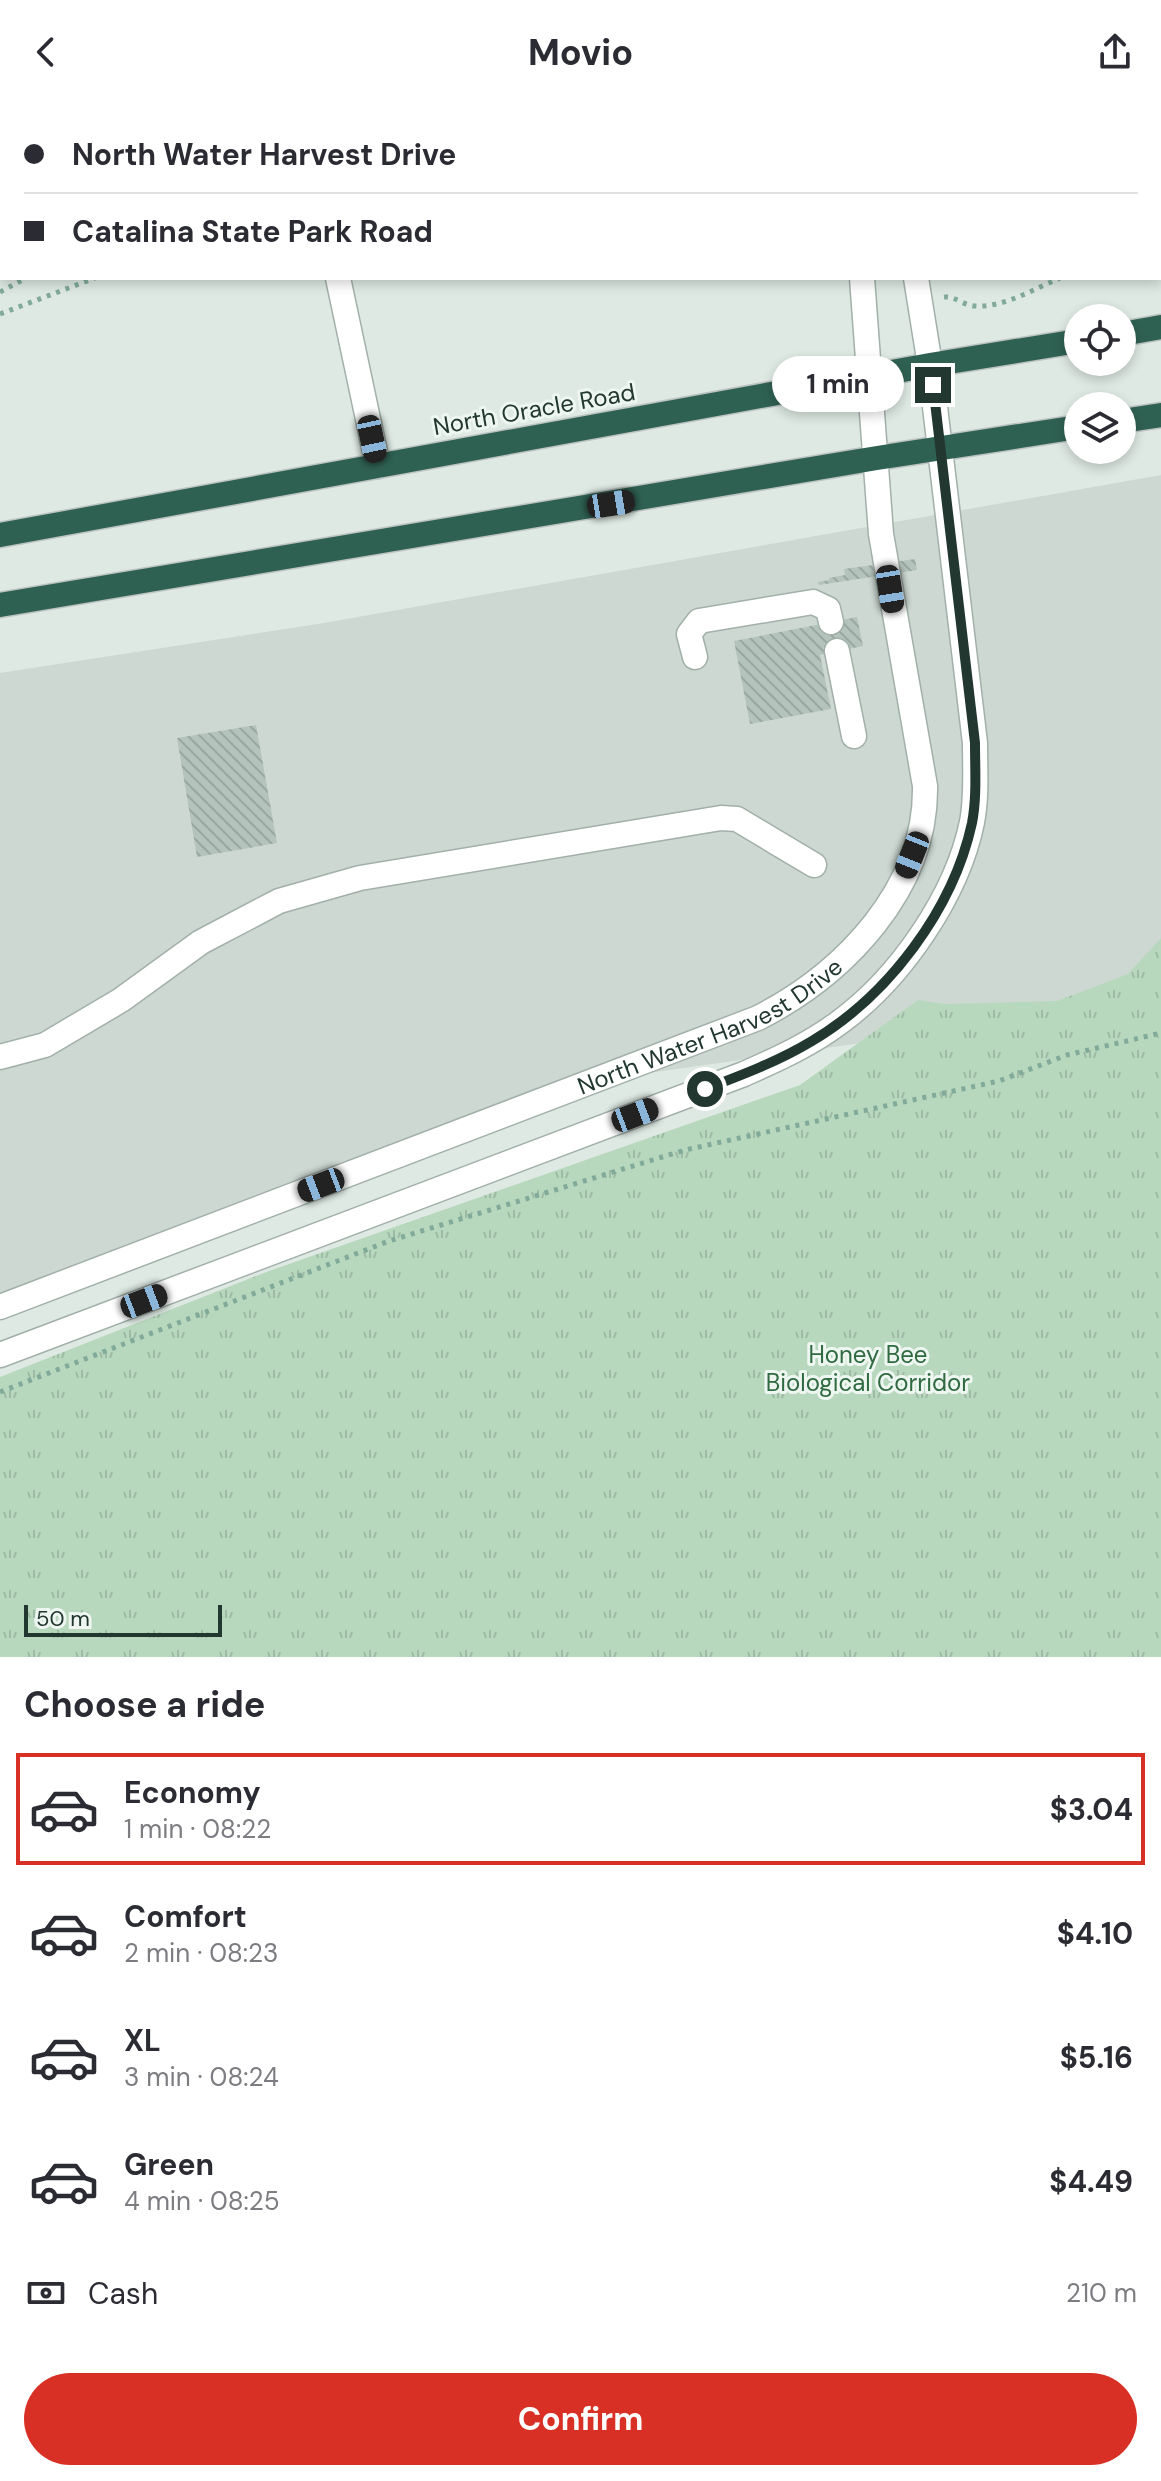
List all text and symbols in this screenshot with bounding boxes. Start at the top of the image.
text: Movio [528,29,633,76]
icon: back [24,30,68,74]
icon: share [1093,30,1137,74]
text: North Water Harvest Drive [72,135,456,174]
text: Catalina State Park Road [72,212,433,251]
map controls [1064,304,1136,464]
button: locate [1064,304,1136,376]
callout: 1 min [773,357,905,413]
text: 1 min [806,367,870,401]
route end [915,367,951,403]
street label: North Oracle Road [430,376,638,442]
button: layers [1064,392,1136,464]
car [355,413,389,465]
car [585,488,637,520]
car [874,563,906,615]
car [892,828,932,882]
street label: North Water Harvest Drive [573,951,849,1101]
route start [687,1071,723,1107]
car [608,1095,662,1135]
car [294,1165,348,1205]
car [117,1281,171,1321]
park label: Honey Bee Biological Corridor [766,1339,970,1398]
scale bar [24,1601,222,1637]
text: 50 m [36,1604,90,1633]
text: Choose a ride [24,1681,265,1728]
icon: car [28,1773,100,1845]
text: Economy [124,1773,261,1812]
text: $3.04 [1050,1790,1133,1829]
text: 1 min · 08:22 [124,1812,271,1846]
icon: car [28,1897,100,1969]
text: Comfort [124,1897,247,1936]
text: $4.10 [1057,1914,1133,1953]
text: 2 min · 08:23 [124,1936,278,1970]
icon: car [28,2021,100,2093]
text: XL [124,2021,161,2060]
text: $5.16 [1060,2038,1133,2077]
text: 3 min · 08:24 [124,2060,279,2094]
icon: car [28,2145,100,2217]
text: Green [124,2145,214,2184]
text: $4.49 [1049,2162,1133,2201]
text: 4 min · 08:25 [124,2184,280,2218]
icon: cash [24,2271,68,2315]
text: Cash [88,2274,158,2313]
text: 210 m [1066,2276,1137,2310]
button: Confirm [24,2373,1137,2465]

